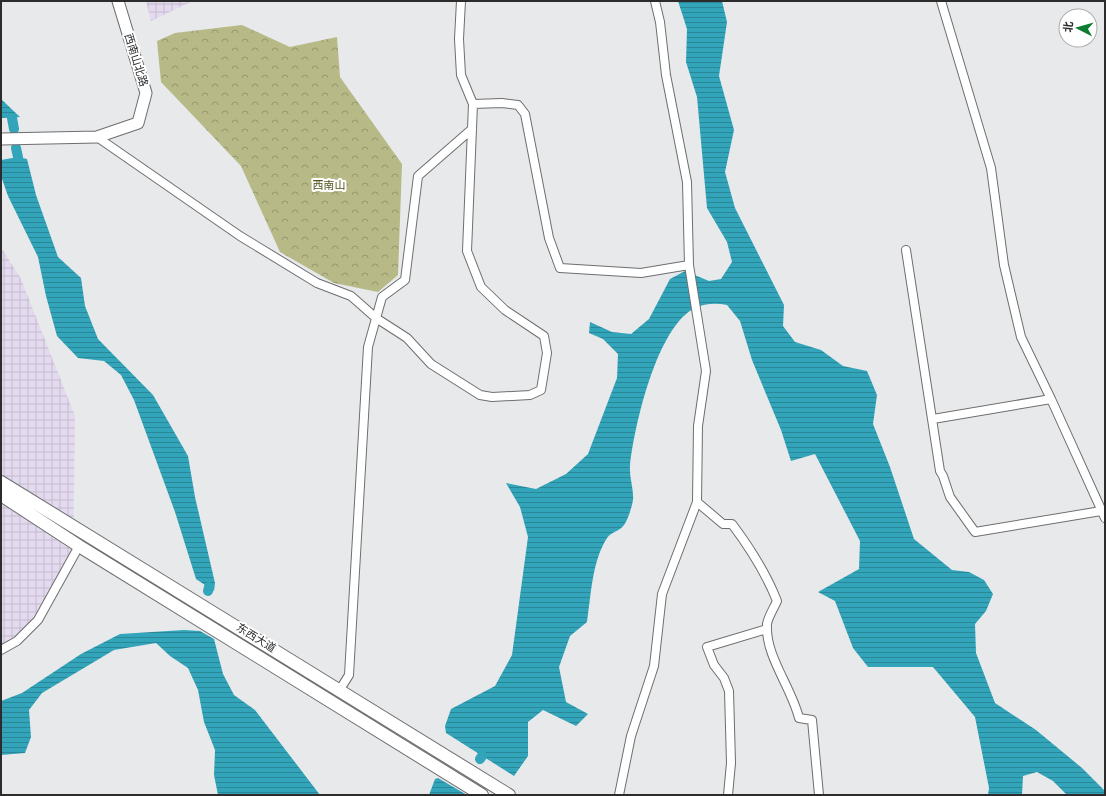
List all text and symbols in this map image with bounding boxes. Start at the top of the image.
north arrow [1058,8,1098,48]
text: 北 [1062,21,1076,33]
street label: 西南山北路 [122,32,150,88]
park label: 西南山 [313,179,346,192]
street label: 东西大道 [234,621,278,655]

